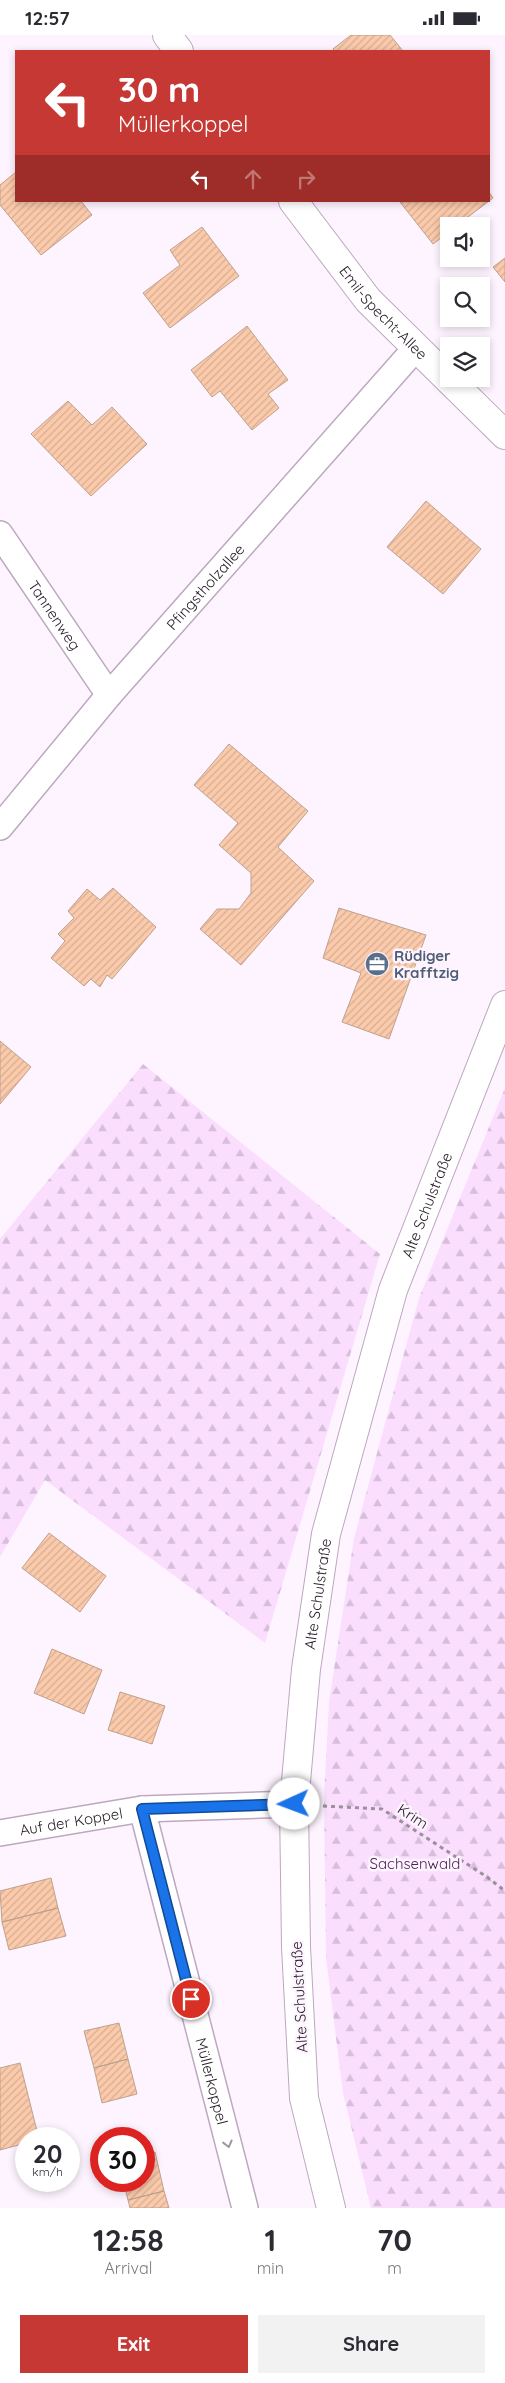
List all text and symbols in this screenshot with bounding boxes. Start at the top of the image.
text: 12:57 [25,6,70,30]
text: 30 m [118,67,200,111]
icon: left [35,70,100,135]
text: Müllerkoppel [118,110,248,138]
icon: left [186,165,214,193]
icon: ahead [239,165,267,193]
icon: right [292,165,320,193]
map controls [440,217,490,387]
button: sound [440,217,490,267]
street label: Emil-Specht-Allee [336,262,432,363]
button: search [440,277,490,327]
button: layers [440,337,490,387]
street label: Pfingstholzallee [162,540,248,634]
street label: Tannenweg [25,577,85,654]
place label: Rüdiger Krafftzig [394,946,459,982]
office icon: Rüdiger Krafftzig [364,951,390,977]
street label: Alte Schulstraße [397,1149,456,1260]
street label: Alte Schulstraße [300,1537,335,1651]
position arrow [267,1777,319,1829]
street label: Krim [394,1799,432,1833]
street label: Auf der Koppel [18,1803,124,1839]
park label: Sachsenwald [370,1854,460,1873]
street label: Alte Schulstraße [287,1941,311,2053]
pin [170,1978,212,2020]
icon: arrive [177,1985,205,2013]
street label: Müllerkoppel [192,2036,233,2126]
speed limit sign: 30 [90,2127,155,2192]
text: 20 [33,2138,62,2169]
one-way arrow [222,2140,233,2149]
text: km/h [32,2164,63,2179]
text: 12:58 [93,2221,164,2259]
text: 1 [265,2221,276,2259]
text: 70 [377,2221,412,2259]
text: Arrival [104,2258,152,2278]
text: min [257,2258,284,2278]
text: m [387,2258,402,2278]
button: Exit [20,2315,248,2373]
button: Share [258,2315,485,2373]

